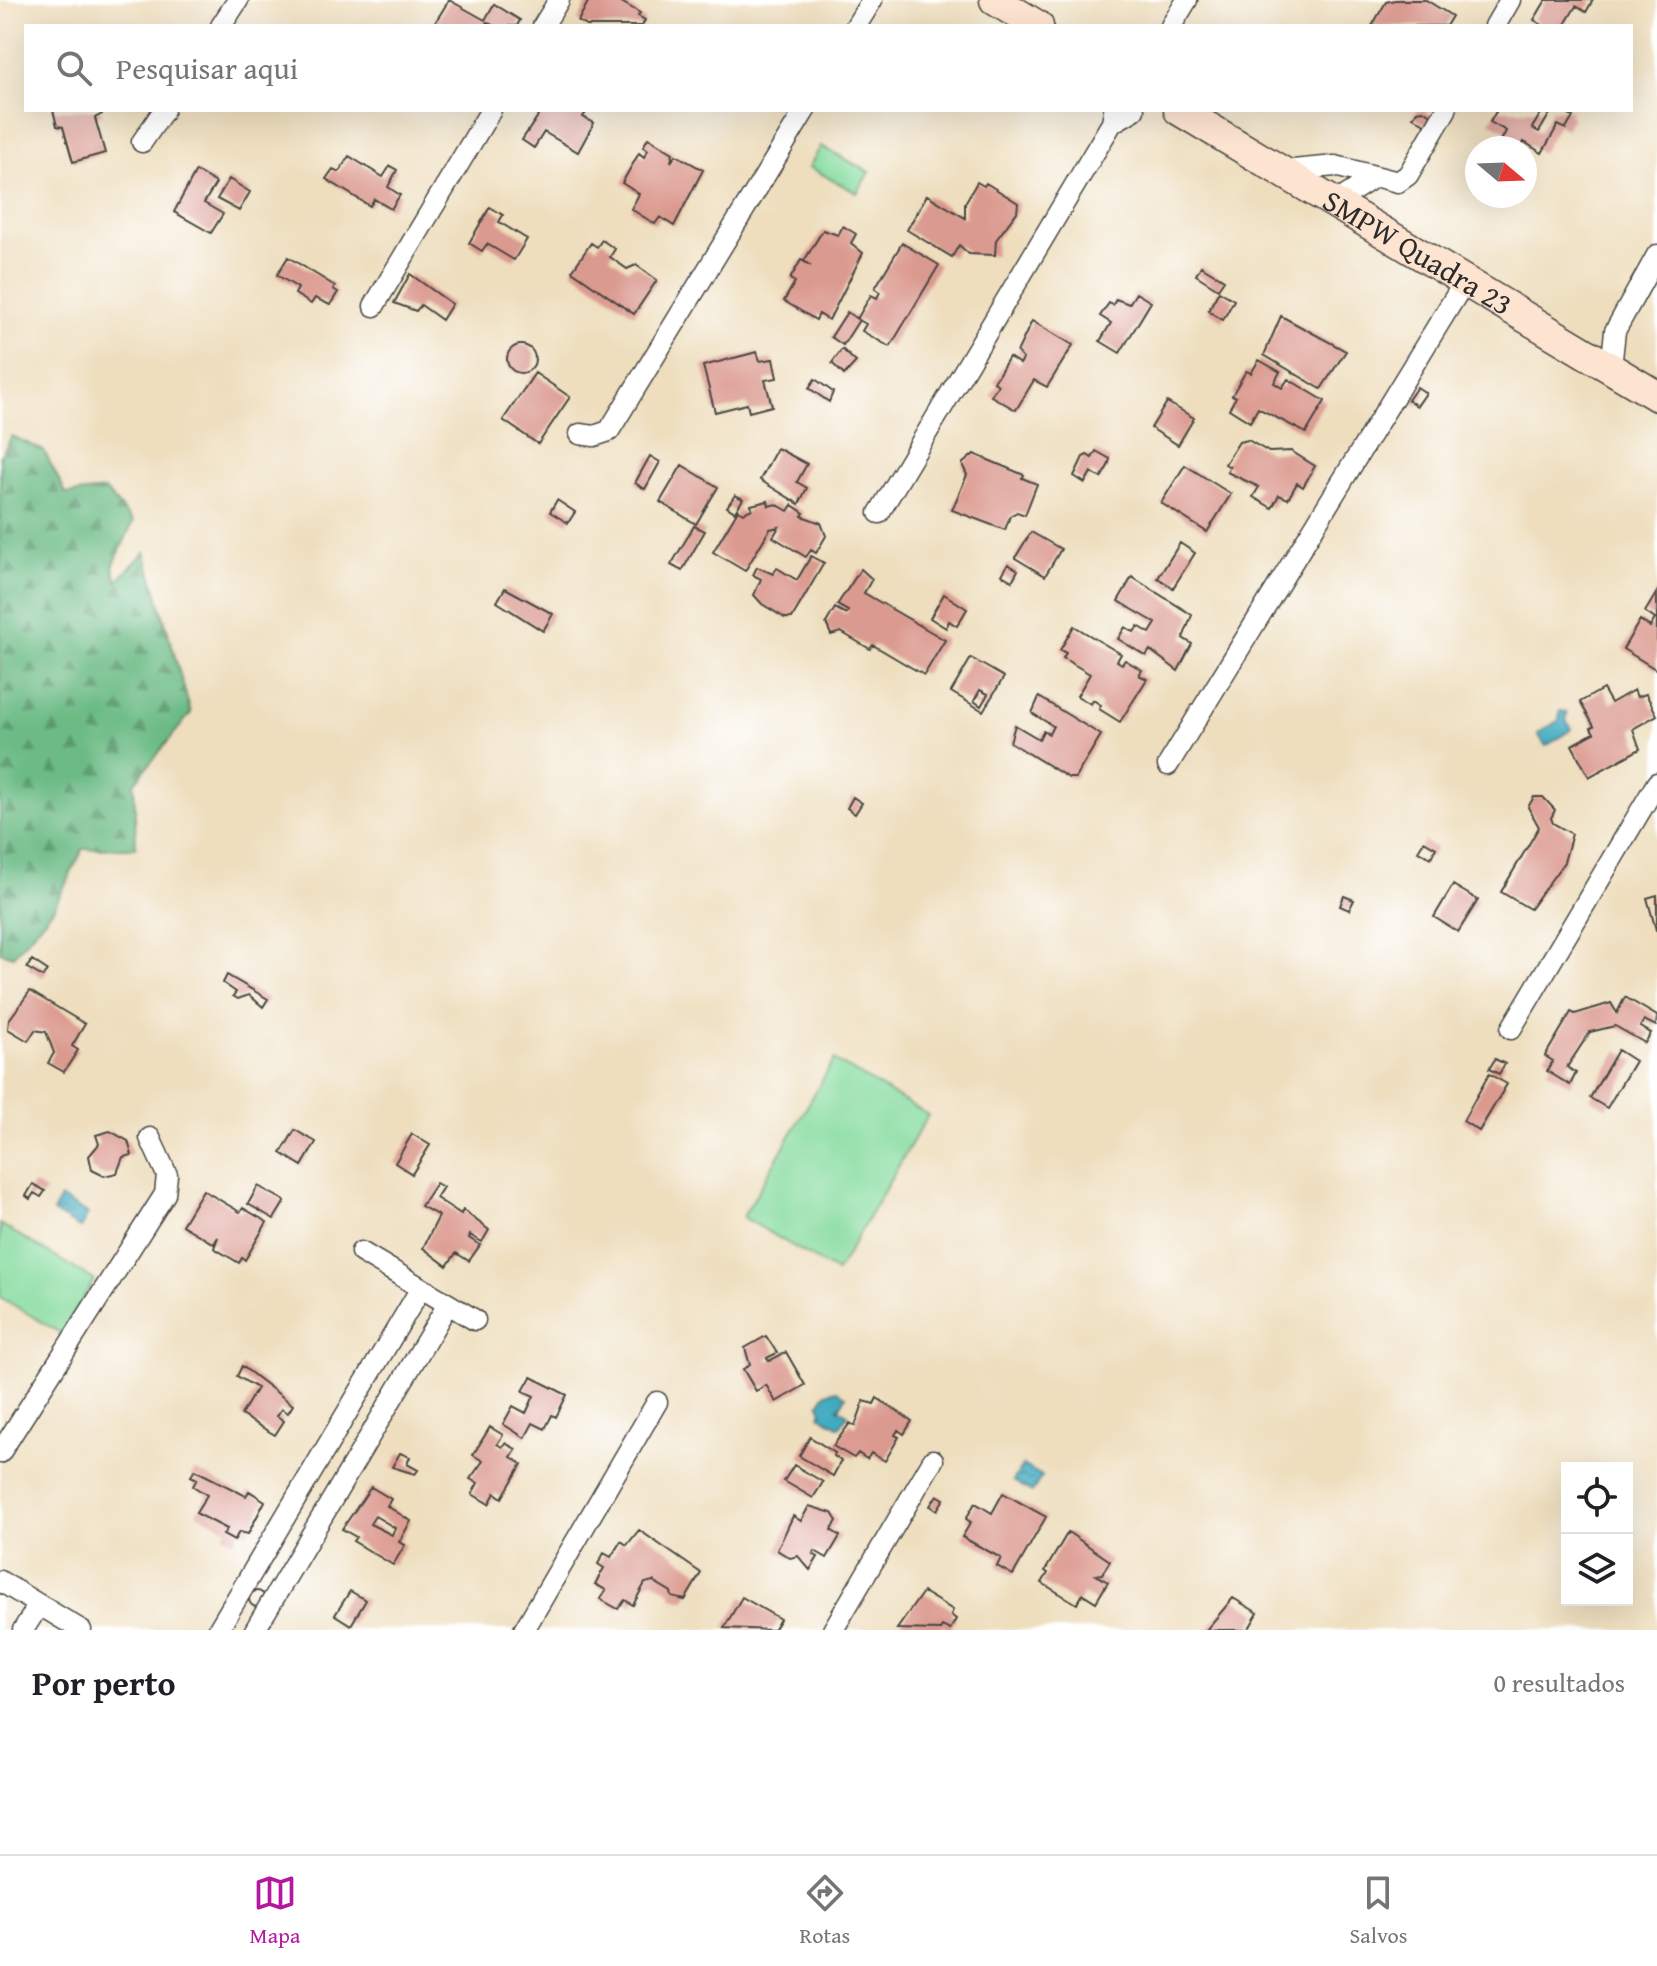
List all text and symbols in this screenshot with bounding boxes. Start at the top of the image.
search box [24,24,1633,112]
icon: search [52,46,96,90]
text: Pesquisar aqui [116,46,298,90]
north arrow [1465,136,1537,208]
street label: SMPW Quadra 23 [1315,178,1521,326]
map controls [1561,1462,1633,1606]
button: locate [1561,1462,1633,1534]
button: layers [1561,1534,1633,1606]
text: Por perto [32,1658,176,1707]
text: 0 resultados [1494,1663,1625,1702]
tab: Mapa [250,1871,300,1951]
tab: Rotas [800,1871,850,1951]
tab: Salvos [1350,1871,1407,1951]

